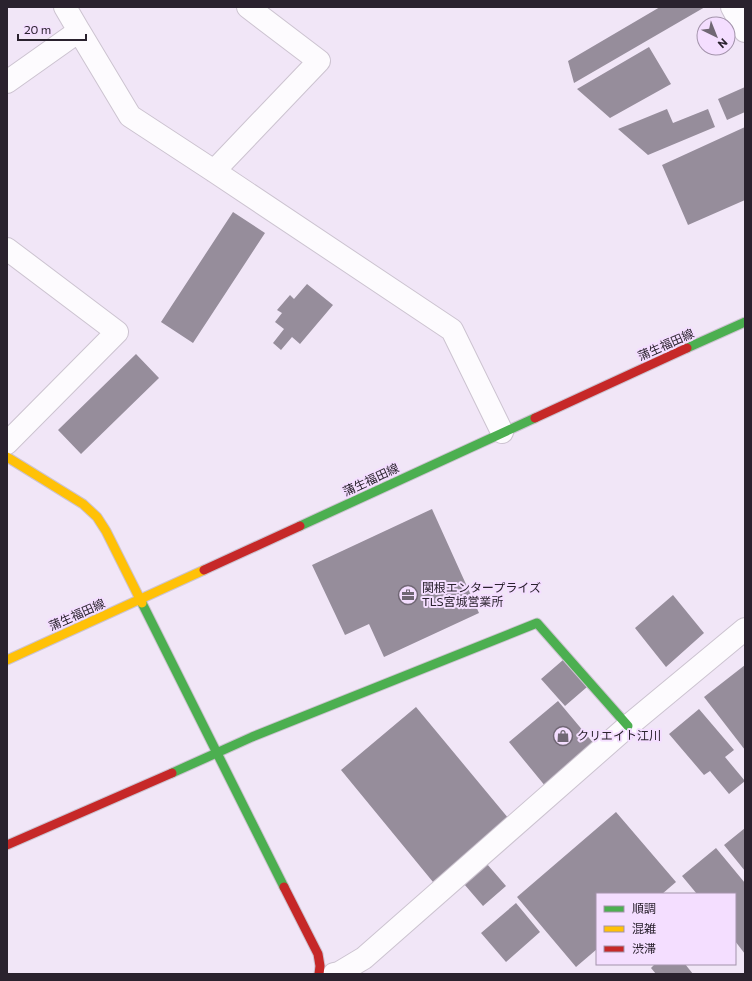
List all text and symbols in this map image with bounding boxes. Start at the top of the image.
scale bar [18,16,86,42]
north arrow [696,16,736,56]
text: 20 m [24,22,51,36]
text: N [716,36,731,51]
street label: 蒲生福田線 [635,325,696,363]
street label: 蒲生福田線 [340,460,401,498]
place label: 関根エンタープライズ TLS宮城営業所 [422,580,541,608]
office icon: 関根エンタープライズ TLS宮城営業所 [397,584,419,606]
street label: 蒲生福田線 [46,595,107,633]
shop icon: クリエイト江川 [552,725,574,747]
place label: クリエイト江川 [577,728,661,742]
legend [596,893,736,965]
text: 順調 [632,901,656,915]
text: 混雑 [632,921,656,935]
text: 渋滞 [632,941,656,955]

